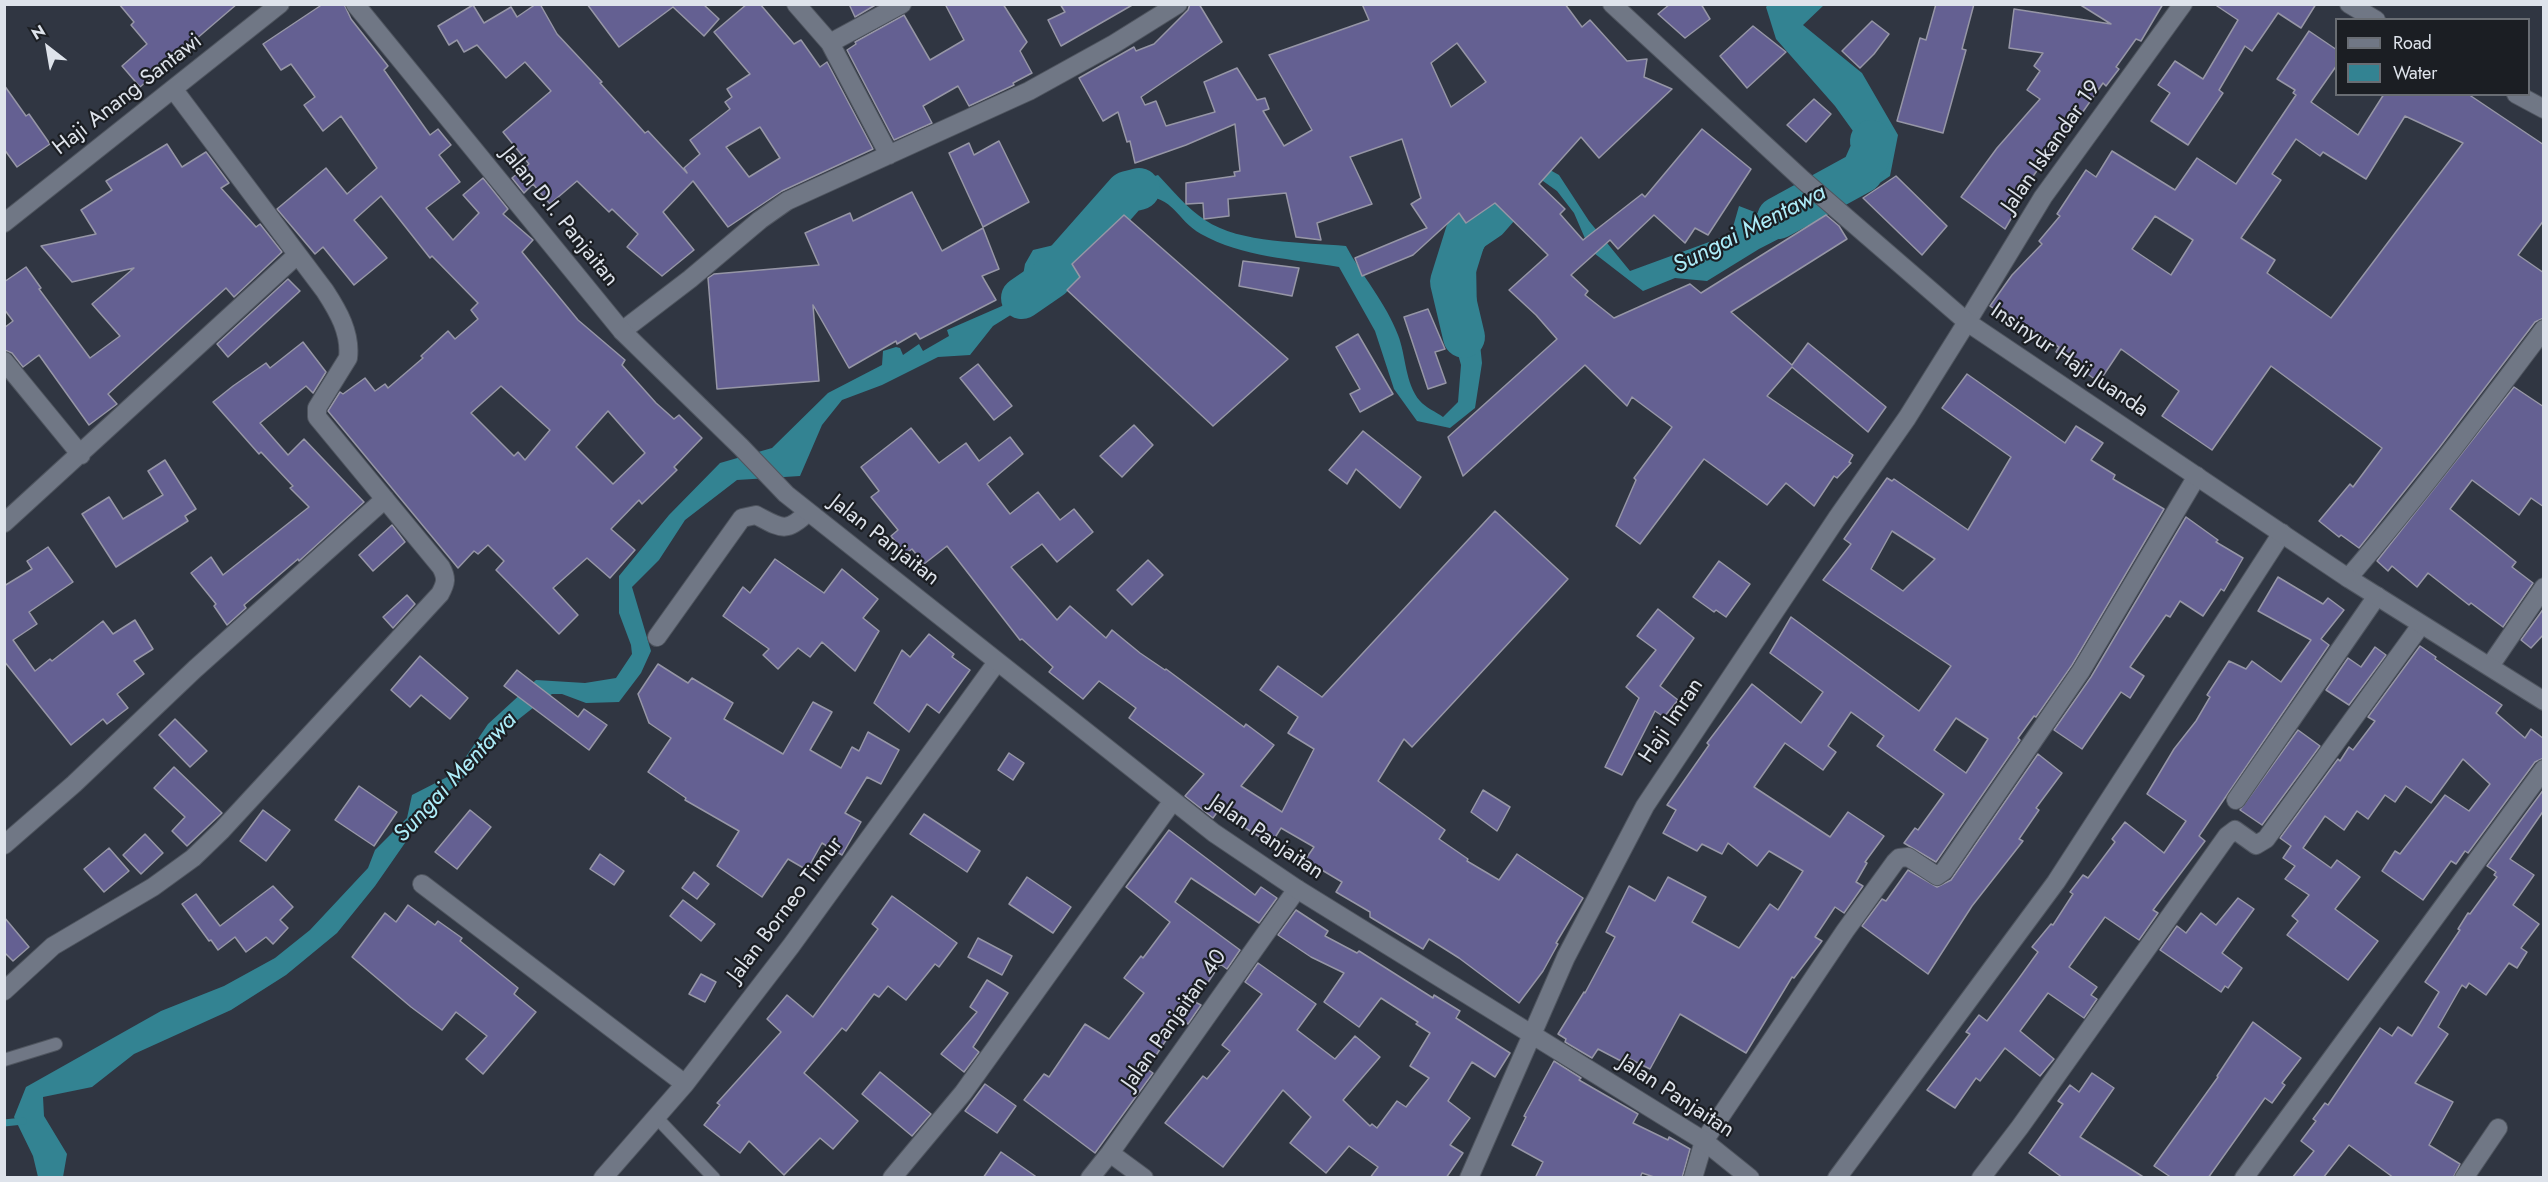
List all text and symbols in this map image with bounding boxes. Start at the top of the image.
north arrow [18,18,78,78]
legend [2335,18,2530,96]
text: N [27,19,50,45]
street label: Haji Anang Santawi [48,29,208,161]
text: Road [2393,30,2432,56]
text: Water [2393,60,2437,86]
street label: Jalan Iskandar 19 [1997,76,2107,218]
street label: Jalan D.I. Panjaitan [495,142,623,292]
water label: Sungai Mentawa [1669,179,1831,281]
street label: Insinyur Haji Juanda [1985,298,2153,424]
street label: Jalan Panjaitan [824,490,944,592]
street label: Haji Imran [1634,674,1710,768]
water label: Sungai Mentawa [388,707,524,849]
street label: Jalan Panjaitan [1204,790,1328,886]
street label: Jalan Borneo Timur [723,832,849,988]
street label: Jalan Panjaitan 40 [1117,945,1233,1095]
street label: Jalan Panjaitan [1613,1050,1739,1144]

